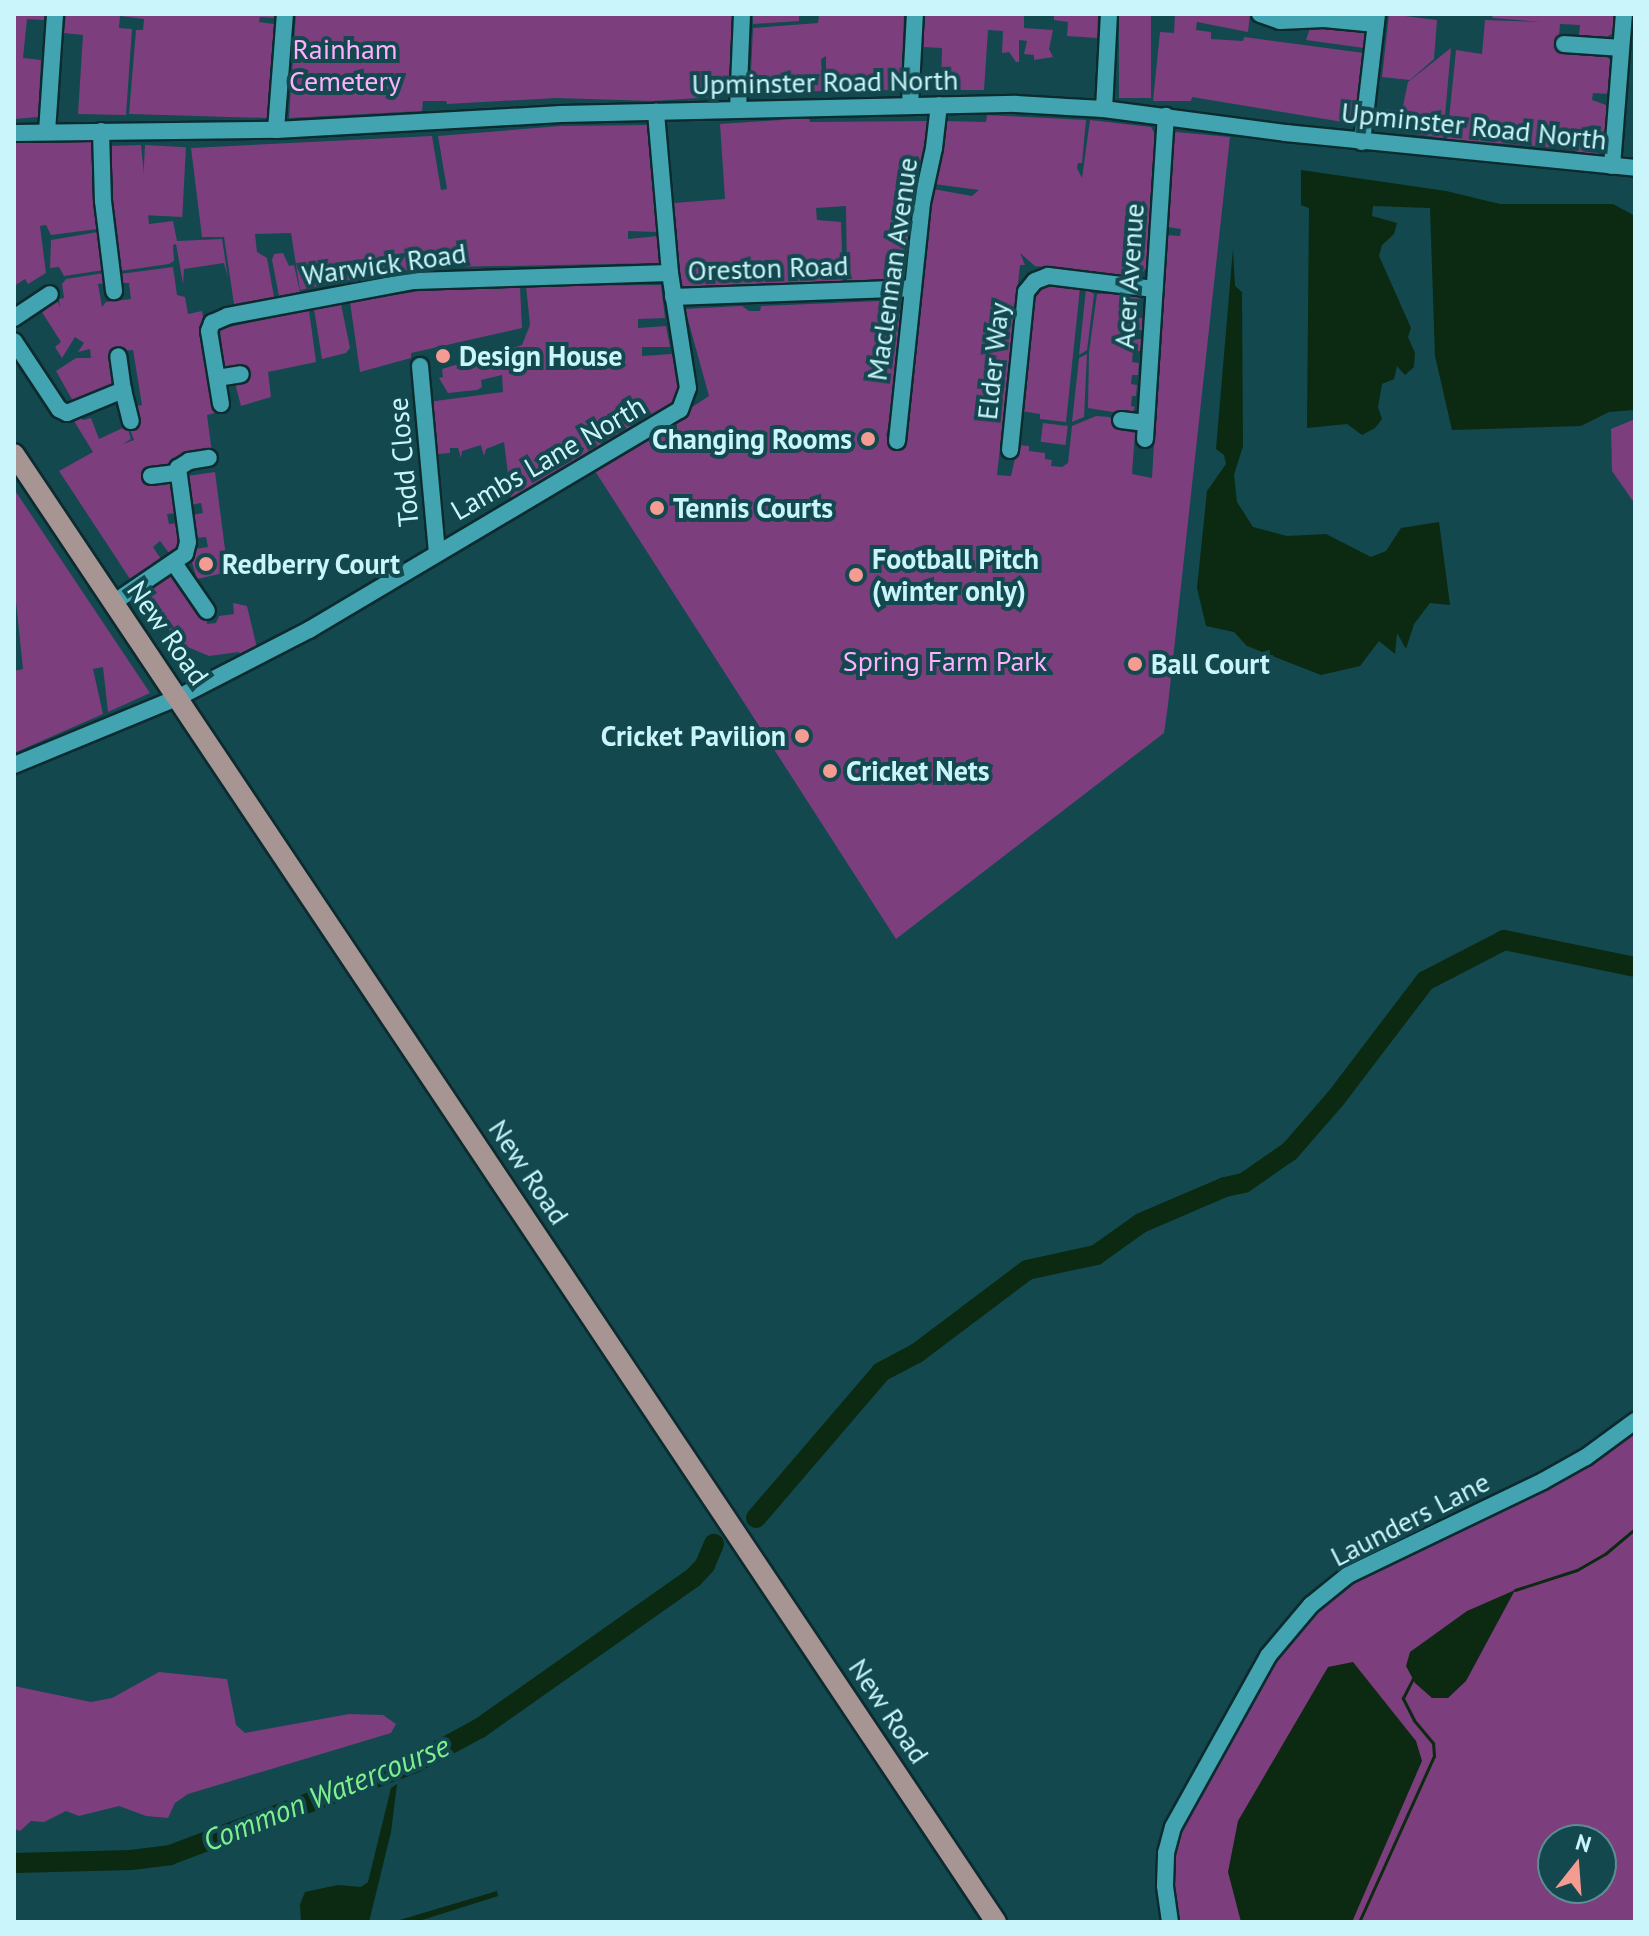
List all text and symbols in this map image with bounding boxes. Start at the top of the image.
park label: Rainham Cemetery [289,32,401,98]
street label: Upminster Road North [691,63,959,101]
street label: Upminster Road North [1340,95,1608,157]
street label: Maclennan Avenue [860,155,924,383]
street label: Acer Avenue [1107,202,1151,350]
street label: Warwick Road [299,236,469,292]
street label: Oreston Road [687,248,849,288]
street label: Elder Way [970,300,1016,422]
place label: Design House [459,339,622,373]
marker: Design House [434,347,452,365]
street label: Lambs Lane North [445,389,651,527]
street label: Todd Close [381,396,425,528]
place label: Changing Rooms [652,422,852,456]
marker: Changing Rooms [859,430,877,448]
place label: Tennis Courts [673,491,833,525]
marker: Tennis Courts [648,499,666,517]
place label: Football Pitch (winter only) [872,542,1039,608]
place label: Redberry Court [222,547,401,581]
marker: Redberry Court [197,555,215,573]
marker: Football Pitch (winter only) [847,566,865,584]
street label: New Road [120,574,216,692]
park label: Spring Farm Park [843,644,1047,678]
place label: Ball Court [1151,647,1270,681]
marker: Ball Court [1126,655,1144,673]
place label: Cricket Pavilion [601,719,786,753]
marker: Cricket Pavilion [793,727,811,745]
place label: Cricket Nets [846,754,990,788]
marker: Cricket Nets [821,762,839,780]
street label: New Road [481,1113,577,1231]
street label: Launders Lane [1325,1465,1495,1573]
street label: New Road [841,1652,937,1770]
water label: Common Watercourse [197,1727,455,1859]
north arrow [1537,1824,1617,1904]
text: N [1572,1827,1594,1858]

